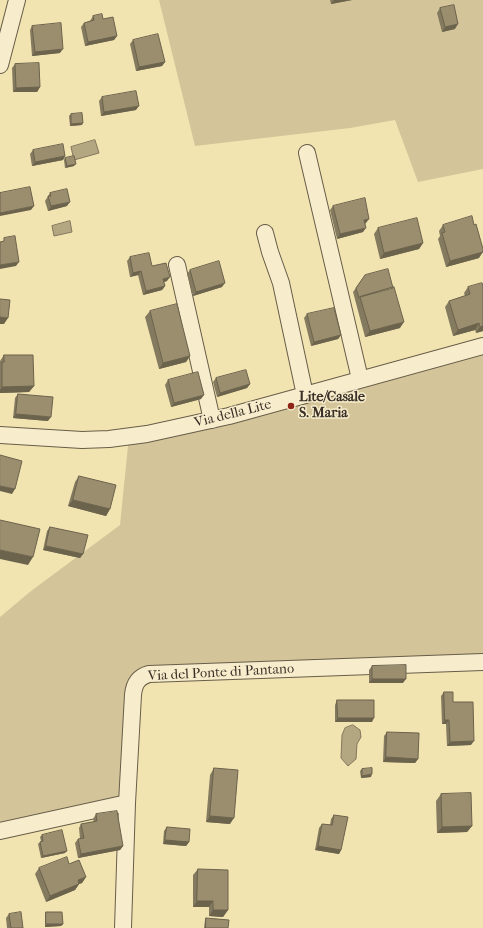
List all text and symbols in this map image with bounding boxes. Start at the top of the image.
place label: Lite/Casale S. Maria [299,390,365,422]
street label: Via della Lite [193,396,273,432]
marker: Lite/Casale S. Maria [286,401,296,411]
street label: Via del Ponte di Pantano [147,661,295,685]

